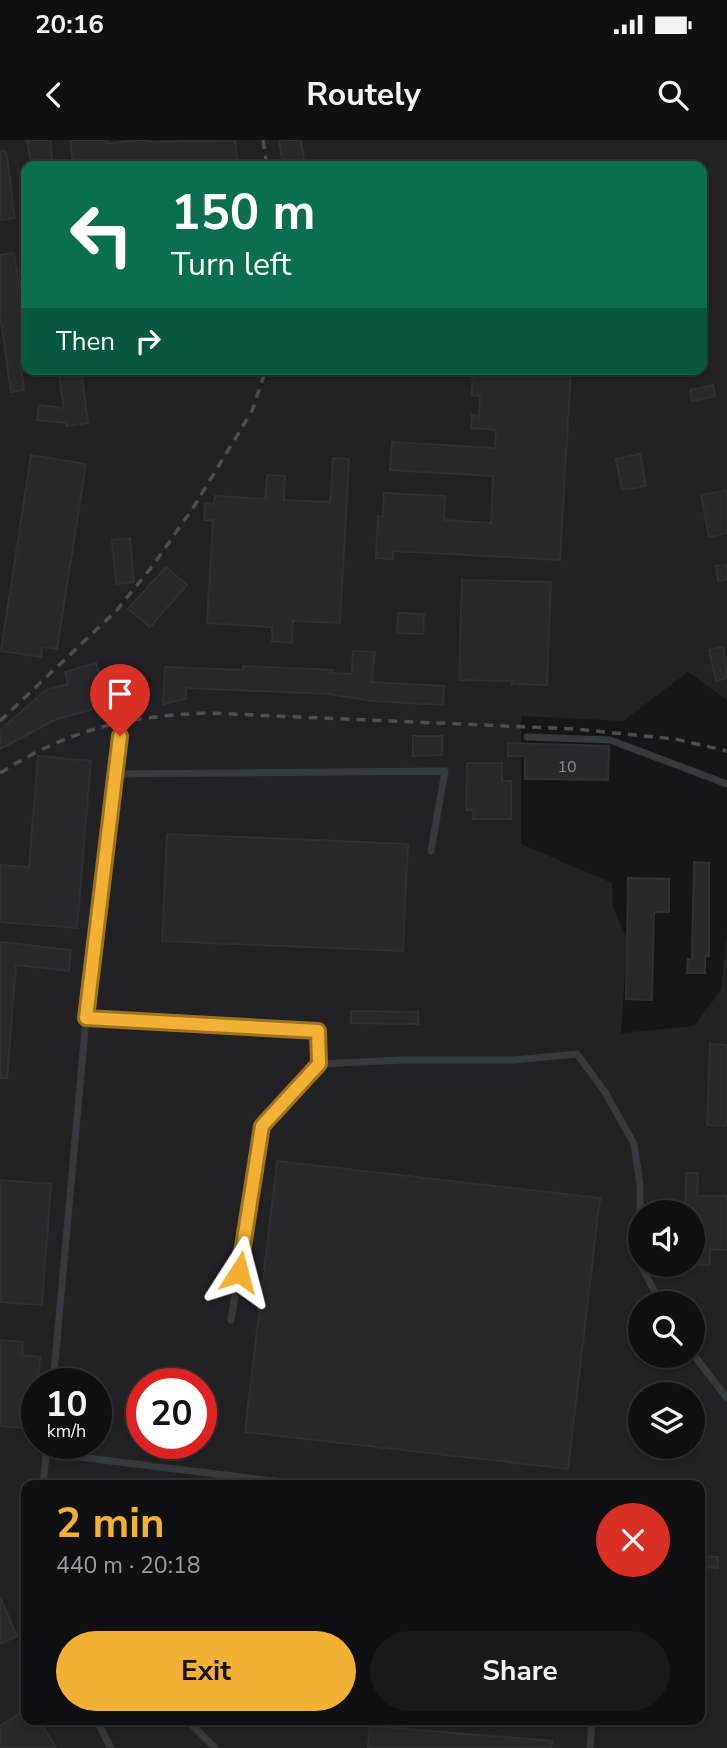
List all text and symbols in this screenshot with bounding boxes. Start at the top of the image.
text: 20:16 [35,7,104,42]
text: Routely [306,73,421,116]
icon: back [35,76,73,114]
icon: search [654,76,692,114]
text: 150 m [171,179,315,246]
icon: left [56,189,147,280]
text: Turn left [171,243,291,286]
icon: right [129,322,167,360]
text: Then [56,324,115,359]
pin [90,664,150,736]
icon: arrive [101,675,139,713]
house number: 10 [557,756,577,778]
map controls [628,1200,705,1459]
button: sound [628,1200,705,1277]
position arrow [202,1235,276,1309]
button: search [628,1291,705,1368]
speed limit sign: 20 [126,1368,217,1459]
text: 10 [45,1381,88,1428]
button: layers [628,1382,705,1459]
text: km/h [47,1419,86,1443]
text: 2 min [56,1495,165,1552]
button: close [596,1503,670,1577]
text: 440 m · 20:18 [56,1550,201,1581]
button: Exit [56,1631,356,1711]
button: Share [370,1631,670,1711]

